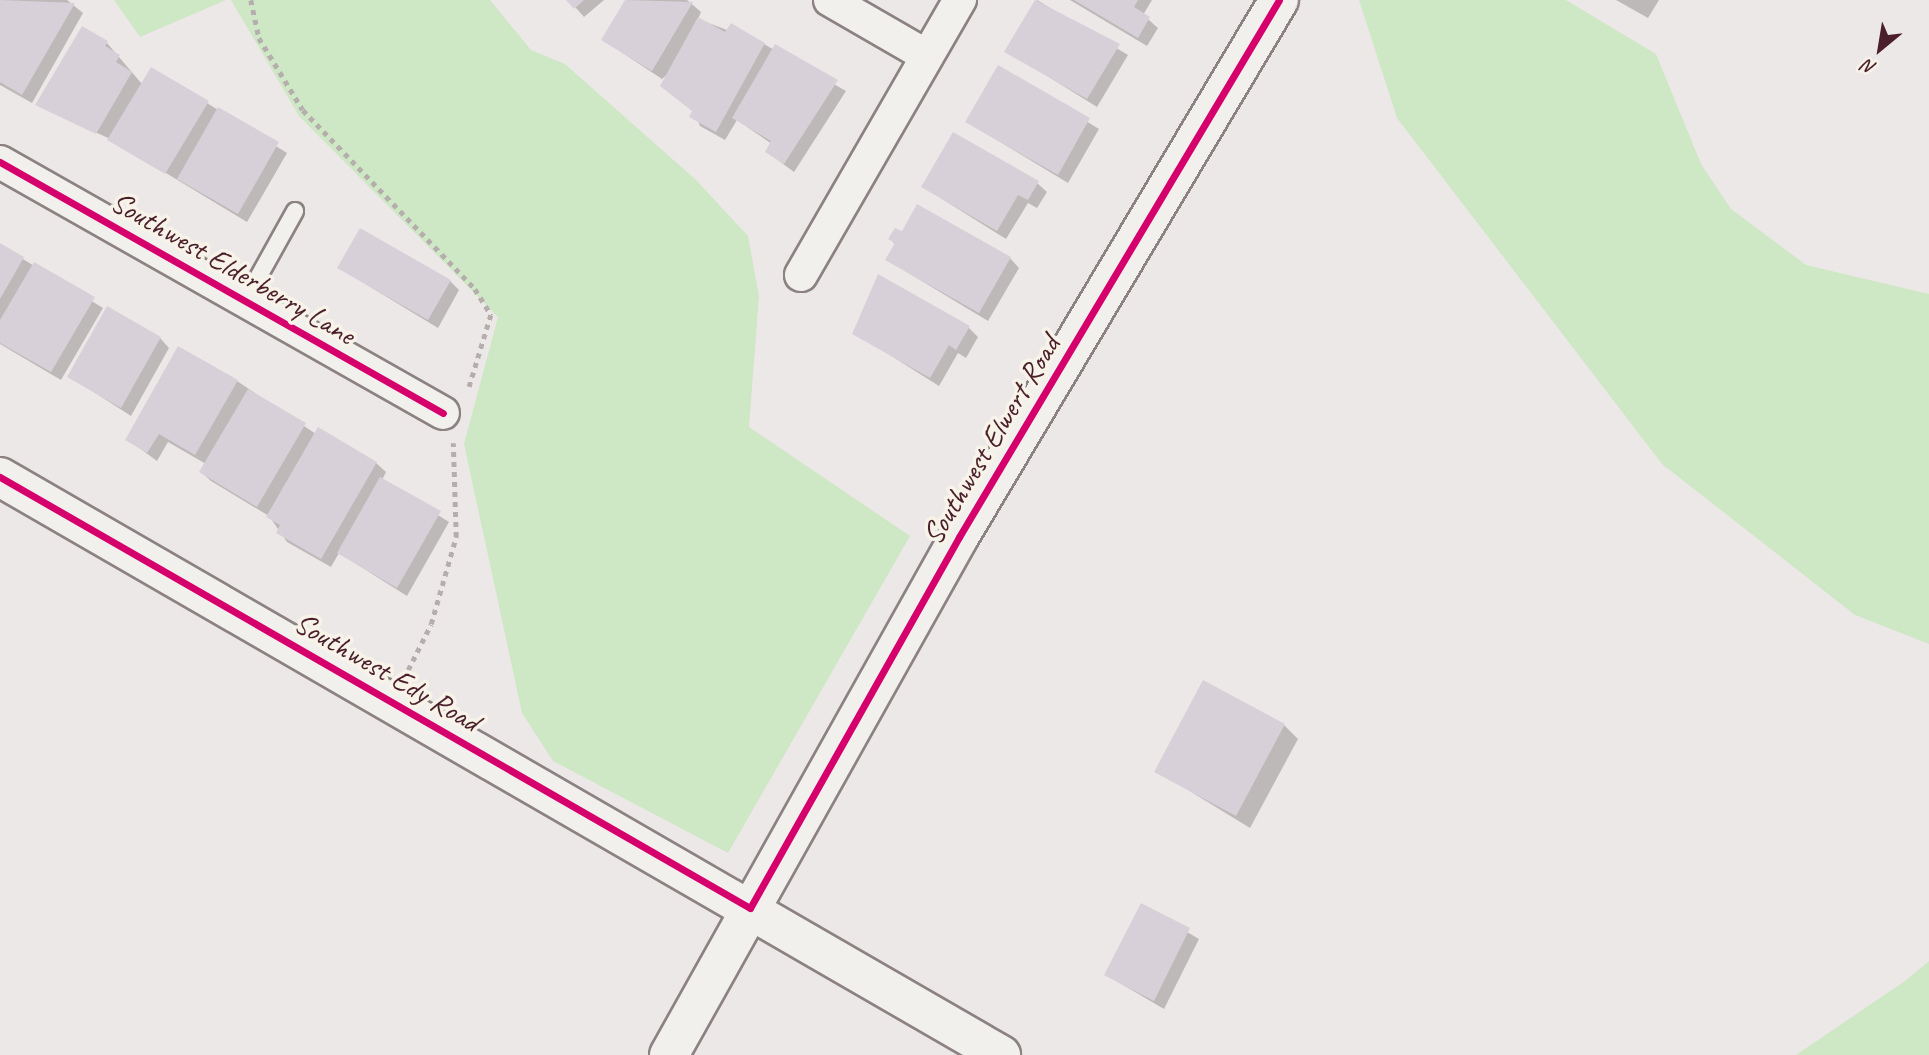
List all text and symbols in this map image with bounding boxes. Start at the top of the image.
north arrow [1845,14,1915,84]
text: N [1858,54,1881,81]
street label: Southwest Elderberry Lane [104,183,362,353]
street label: Southwest Elwert Road [915,329,1067,551]
street label: Southwest Edy Road [288,605,486,739]

